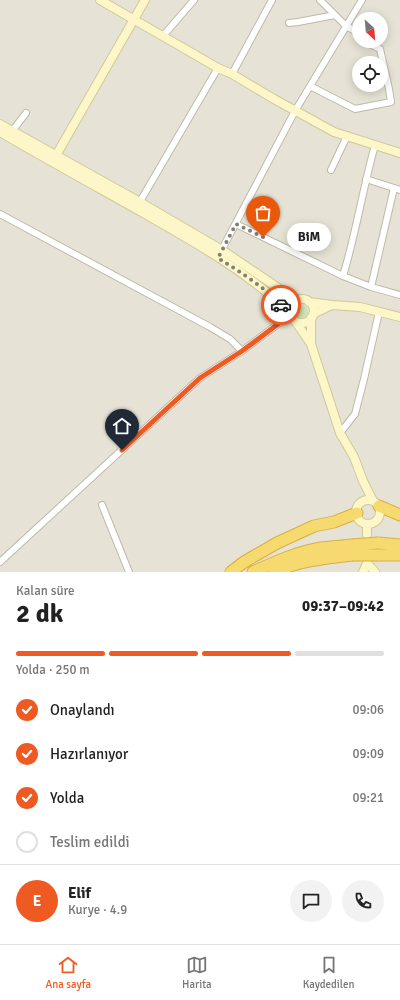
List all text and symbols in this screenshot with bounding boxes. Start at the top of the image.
north arrow [352,12,388,48]
map controls [352,12,388,92]
button: locate [352,56,388,92]
pin [246,196,280,237]
icon: bag [252,202,274,224]
callout: BiM [287,223,331,251]
text: BiM [298,229,320,245]
courier [261,285,301,325]
icon: car [270,294,292,316]
pin [105,409,139,450]
icon: home [111,415,133,437]
text: Kalan süre [16,583,75,599]
text: 09:37–09:42 [302,597,384,615]
text: 2 dk [16,598,63,630]
text: Yolda · 250 m [16,662,90,678]
icon: check [16,699,38,721]
text: Onaylandı [50,701,115,719]
text: 09:06 [352,702,384,718]
icon: check [16,743,38,765]
text: Hazırlanıyor [50,745,128,763]
text: 09:09 [352,746,384,762]
icon: check [16,787,38,809]
text: Yolda [50,789,84,807]
text: 09:21 [352,790,384,806]
text: Teslim edildi [50,833,130,851]
button: chat [290,880,332,922]
button: phone [342,880,384,922]
text: Elif [68,884,91,902]
text: E [33,892,41,910]
text: Kurye · 4.9 [68,902,127,918]
tab: Ana sayfa [46,954,91,991]
tab: Harita [182,954,212,991]
tab: Kaydedilen [303,954,354,991]

